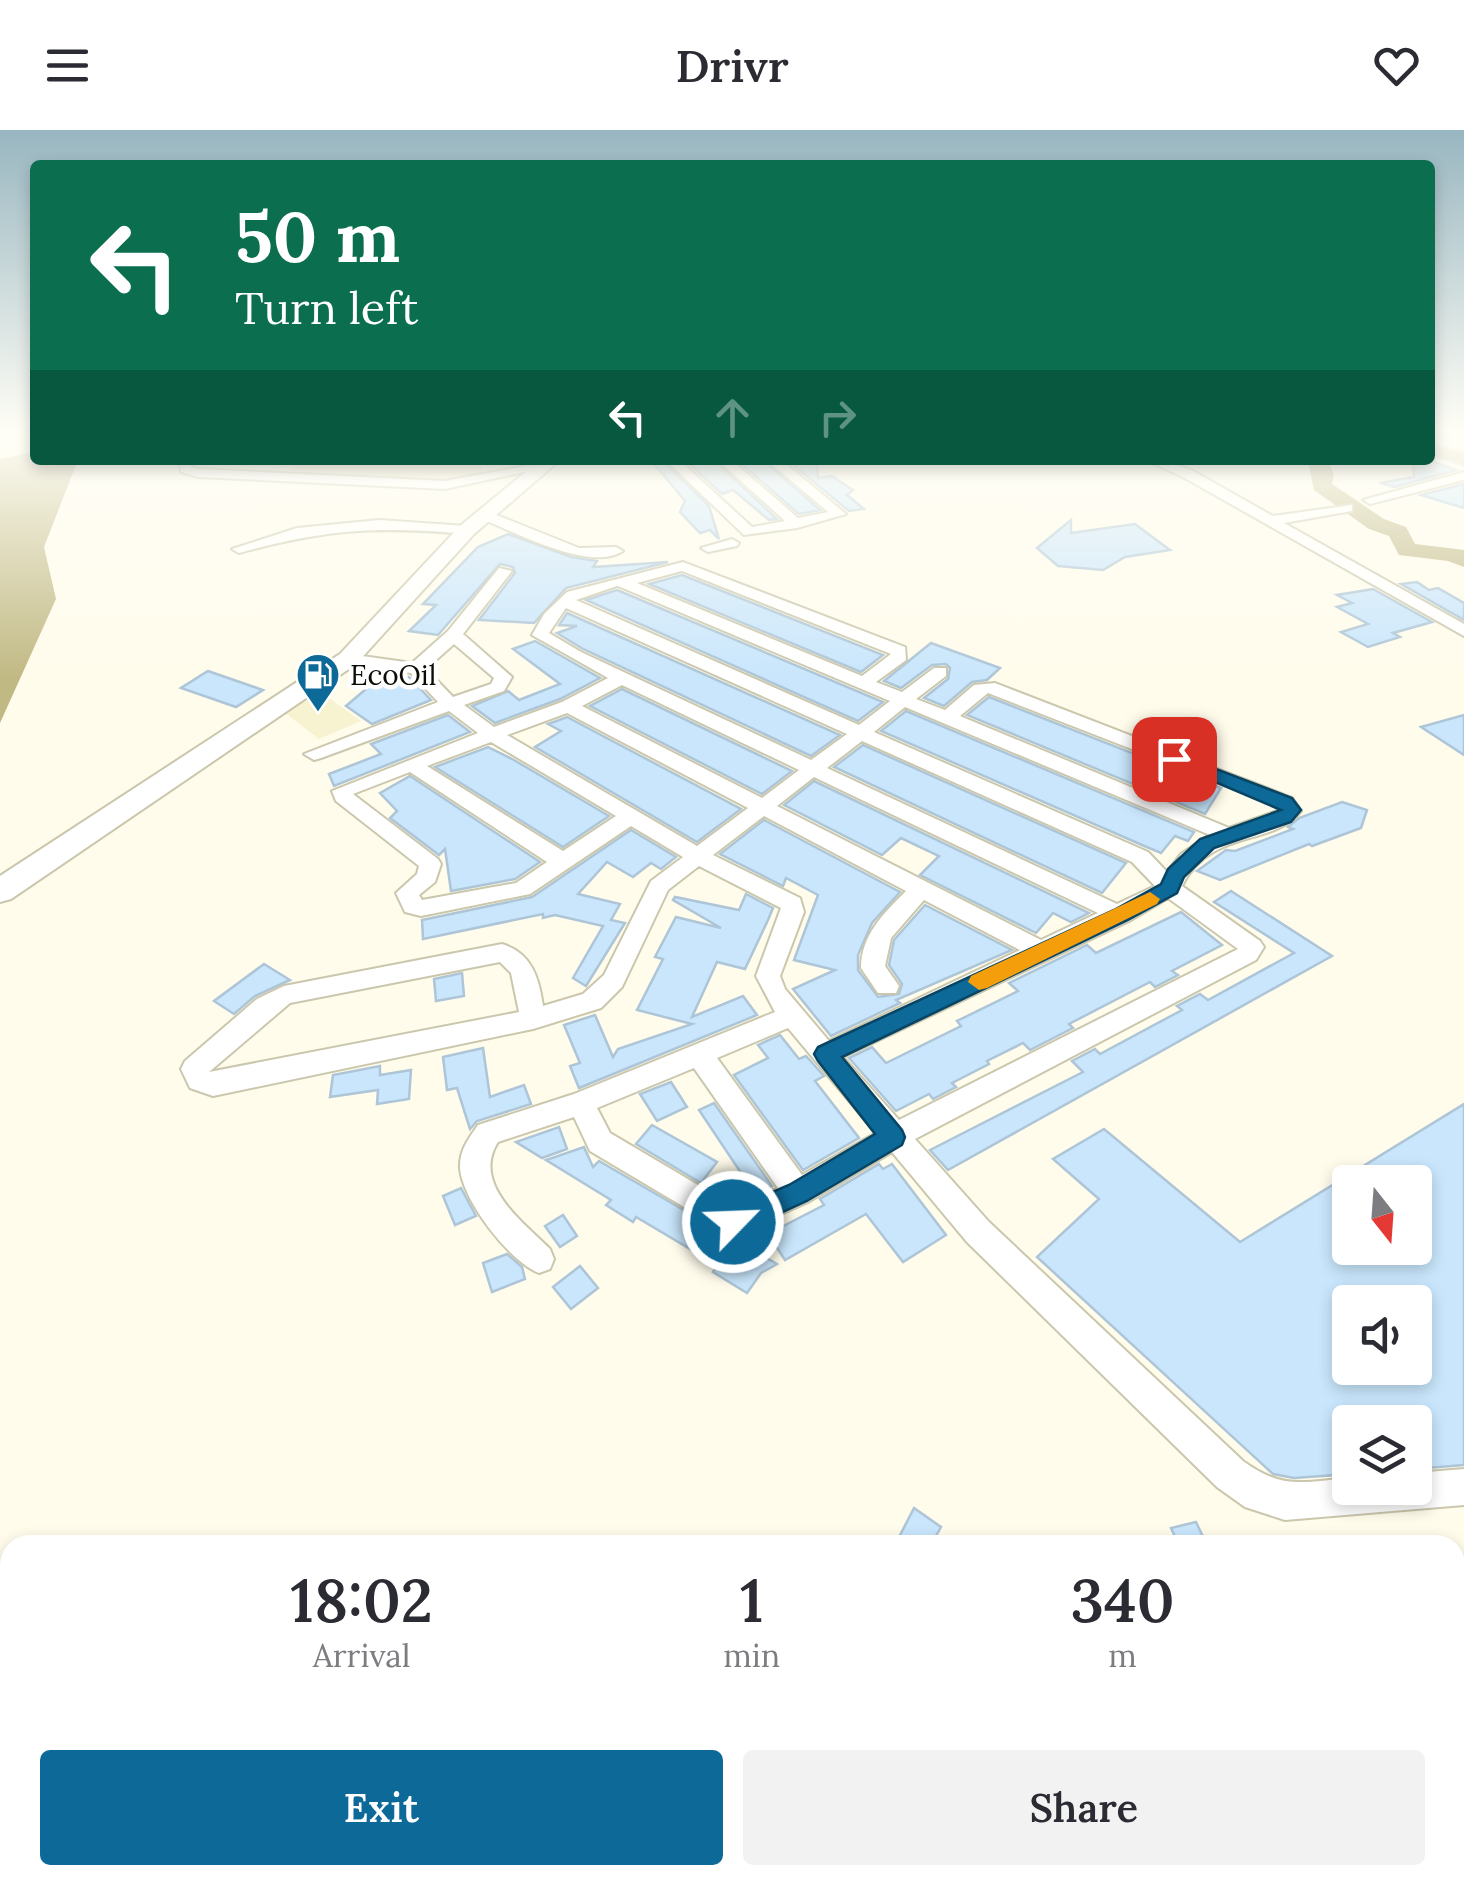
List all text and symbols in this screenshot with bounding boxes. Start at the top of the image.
text: Drivr [675,37,789,94]
icon: menu [40,38,95,93]
icon: heart [1369,38,1424,93]
text: 50 m [235,192,400,281]
icon: left [70,200,200,330]
text: Turn left [235,279,418,336]
icon: left [600,390,655,445]
icon: ahead [705,390,760,445]
icon: right [810,390,865,445]
fuel station icon: EcoOil [295,652,341,713]
place label: EcoOil [350,657,436,693]
pin [1132,717,1217,802]
icon: arrive [1147,732,1202,787]
north arrow [1332,1165,1432,1265]
map controls [1332,1165,1432,1505]
position arrow [681,1170,785,1274]
button: sound [1332,1285,1432,1385]
button: layers [1332,1405,1432,1505]
text: 18:02 [290,1562,433,1638]
text: 1 [740,1562,763,1638]
text: 340 [1071,1562,1175,1638]
text: Arrival [313,1635,410,1676]
text: min [723,1635,780,1676]
text: m [1108,1635,1137,1676]
button: Exit [40,1750,723,1865]
button: Share [743,1750,1425,1865]

